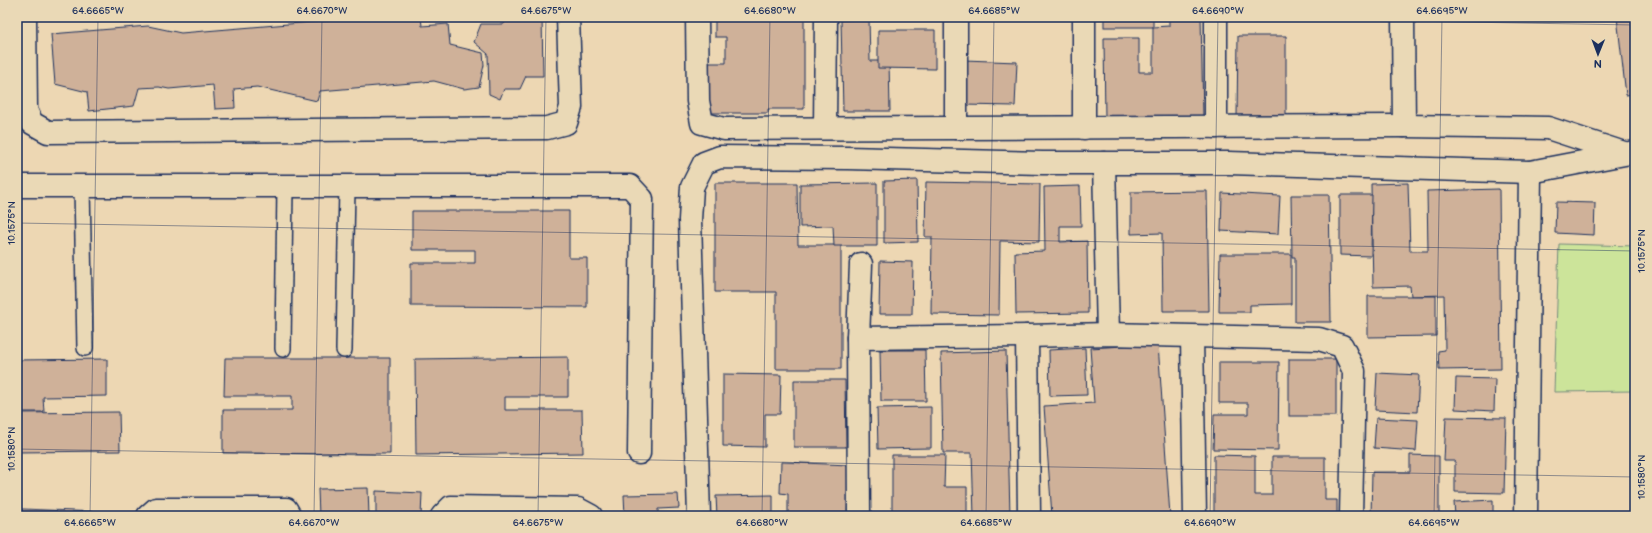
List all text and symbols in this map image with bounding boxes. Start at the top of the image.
text: 64.6665°W [72,5,124,17]
text: 64.6670°W [297,5,347,17]
text: 64.6675°W [521,5,571,17]
text: 64.6680°W [744,5,796,17]
text: 64.6685°W [968,5,1020,17]
text: 64.6690°W [1192,5,1244,17]
text: 64.6695°W [1416,5,1468,17]
north arrow [1578,34,1618,74]
text: N [1594,57,1602,70]
text: 10.1575°N [6,201,18,245]
text: 10.1575°N [1636,229,1648,273]
text: 10.1580°N [6,426,18,472]
text: 10.1580°N [1636,454,1648,500]
text: 64.6665°W [64,517,116,529]
text: 64.6670°W [289,517,339,529]
text: 64.6675°W [513,517,563,529]
text: 64.6680°W [736,517,788,529]
text: 64.6685°W [960,517,1012,529]
text: 64.6690°W [1184,517,1236,529]
text: 64.6695°W [1408,517,1460,529]

